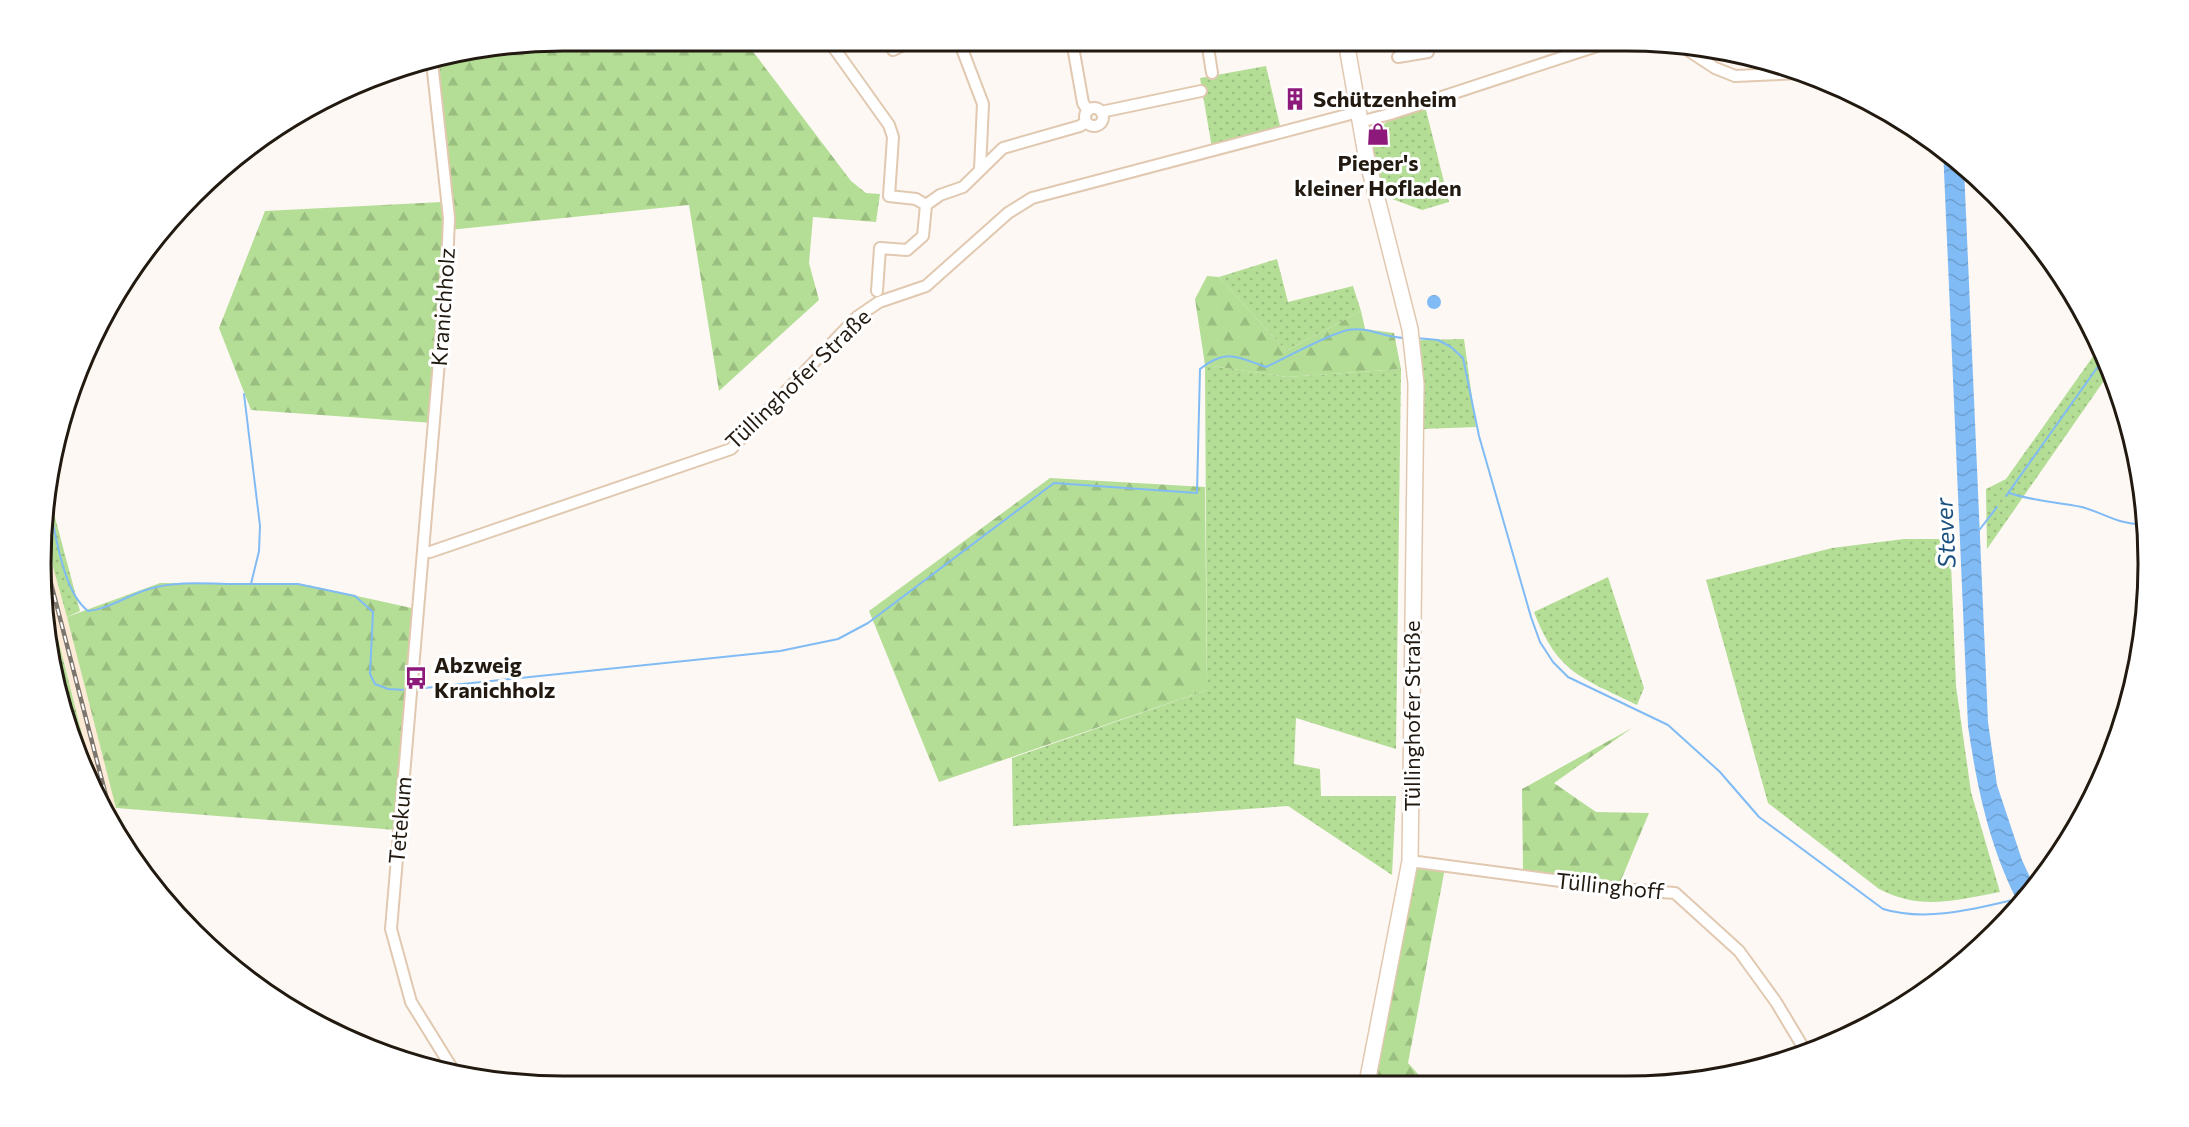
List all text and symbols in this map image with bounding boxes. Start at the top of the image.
place label: Schützenheim [1313,85,1457,112]
building icon: Schützenheim [1282,86,1308,112]
shop icon: Pieper's kleiner Hofladen [1365,121,1391,147]
place label: Pieper's kleiner Hofladen [1294,149,1462,201]
street label: Kranichholz [425,247,460,367]
street label: Tüllinghofer Straße [720,303,876,455]
water label: Stever [1928,496,1961,569]
street label: Tüllinghofer Straße [1398,621,1425,811]
place label: Abzweig Kranichholz [434,651,555,703]
bus stop icon: Abzweig Kranichholz [403,665,429,691]
street label: Tetekum [382,775,417,865]
street label: Tüllinghoff [1555,866,1665,905]

